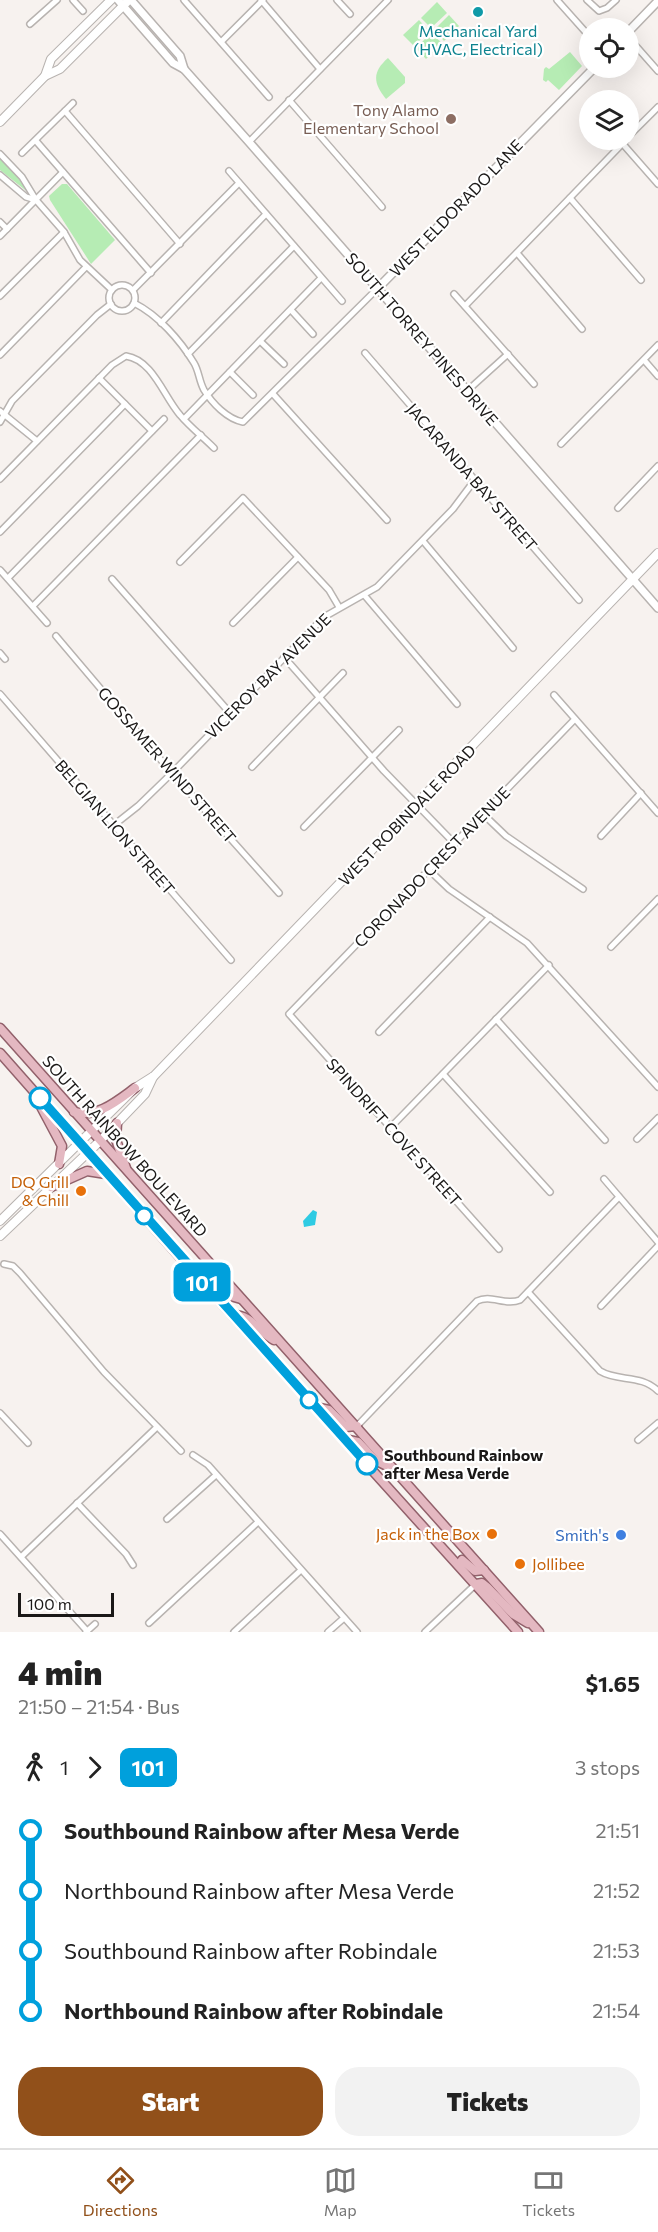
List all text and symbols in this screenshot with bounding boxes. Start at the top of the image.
marker: Mechanical Yard (HVAC, Electrical) [471,5,485,19]
map controls [579,18,639,150]
button: locate [579,18,639,78]
place label: Mechanical Yard (HVAC, Electrical) [413,21,543,58]
button: layers [579,90,639,150]
place label: Tony Alamo Elementary School [303,100,439,137]
marker: Tony Alamo Elementary School [444,112,458,126]
street label: WEST ELDORADO LANE [385,135,526,280]
street label: SOUTH TORREY PINES DRIVE [342,248,503,429]
street label: JACARANDA BAY STREET [403,399,542,554]
street label: VICEROY BAY AVENUE [201,609,334,742]
street label: GOSSAMER WIND STREET [94,683,240,846]
street label: WEST ROBINDALE ROAD [334,740,479,889]
street label: BELGIAN LION STREET [52,755,179,898]
street label: CORONADO CREST AVENUE [350,782,513,951]
street label: SOUTH RAINBOW BOULEVARD [39,1051,212,1240]
street label: SPINDRIFT COVE STREET [323,1054,466,1209]
unlabelled marker [29,1087,51,1109]
place label: DQ Grill & Chill [11,1172,69,1209]
marker: DQ Grill & Chill [74,1184,88,1198]
unlabelled marker [135,1207,153,1225]
line badge: 101 [168,1262,236,1302]
text: 101 [186,1270,218,1295]
unlabelled marker [300,1391,318,1409]
place label: Southbound Rainbow after Mesa Verde [384,1445,544,1482]
marker: Southbound Rainbow after Mesa Verde [356,1453,378,1475]
place label: Jack in the Box [376,1524,480,1543]
place label: Smith's [555,1525,609,1544]
marker: Jack in the Box [485,1527,499,1541]
marker: Smith's [614,1528,628,1542]
place label: Jollibee [532,1554,585,1573]
marker: Jollibee [513,1557,527,1571]
scale bar [18,1590,114,1618]
text: 100 m [27,1594,72,1613]
text: 4 min [18,1651,102,1692]
text: $1.65 [585,1670,640,1697]
text: 21:50 – 21:54 · Bus [18,1694,180,1718]
icon: walk [18,1751,51,1784]
icon: forward [78,1751,111,1784]
text: 1 [60,1755,69,1779]
text: 101 [132,1755,165,1780]
text: 3 stops [575,1755,640,1779]
text: Southbound Rainbow after Mesa Verde [64,1817,459,1844]
text: 21:51 [596,1818,640,1842]
text: Northbound Rainbow after Mesa Verde [64,1877,454,1904]
text: 21:52 [593,1878,640,1902]
text: Southbound Rainbow after Robindale [64,1937,437,1964]
text: 21:53 [593,1938,640,1962]
text: Northbound Rainbow after Robindale [64,1997,443,2024]
text: 21:54 [592,1998,640,2022]
button: Start [18,2067,323,2136]
button: Tickets [335,2067,640,2136]
tab: Directions [83,2164,158,2219]
tab: Map [324,2164,357,2219]
tab: Tickets [522,2164,575,2219]

